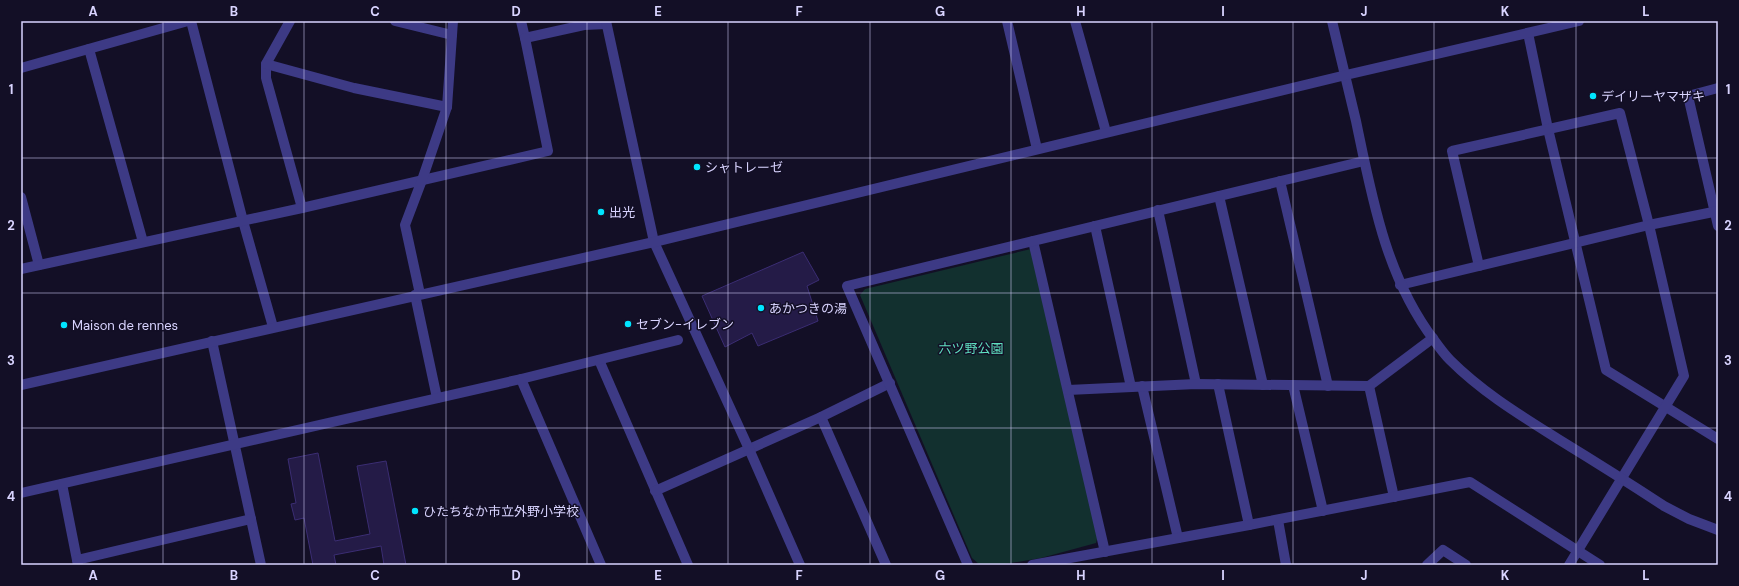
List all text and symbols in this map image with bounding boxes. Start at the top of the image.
text: A [88,3,98,20]
text: B [230,3,238,20]
text: C [370,3,380,20]
text: D [511,3,521,20]
text: E [654,3,662,20]
text: F [795,3,803,20]
text: G [935,3,945,20]
text: H [1076,3,1086,20]
text: I [1221,3,1225,20]
text: J [1360,3,1368,20]
text: K [1501,3,1510,20]
text: L [1642,3,1650,20]
text: 1 [9,81,13,98]
text: 1 [1726,81,1730,98]
place label: デイリーヤマザキ [1601,88,1705,105]
marker: デイリーヤマザキ [1588,91,1598,101]
place label: シャトレーゼ [705,159,783,176]
marker: シャトレーゼ [692,162,702,172]
place label: 出光 [609,204,635,221]
marker: 出光 [596,207,606,217]
text: 2 [7,217,15,234]
text: 2 [1724,217,1732,234]
place label: あかつきの湯 [769,300,847,317]
marker: あかつきの湯 [756,303,766,313]
place label: セブン-イレブン [636,316,734,333]
place label: Maison de rennes [72,317,178,334]
marker: セブン-イレブン [623,319,633,329]
marker: Maison de rennes [59,320,69,330]
park label: 六ツ野公園 [938,340,1004,357]
text: 3 [7,352,15,369]
text: 3 [1724,352,1732,369]
text: 4 [7,488,15,505]
text: 4 [1724,488,1732,505]
place label: ひたちなか市立外野小学校 [423,503,579,520]
marker: ひたちなか市立外野小学校 [410,506,420,516]
text: A [88,567,98,584]
text: B [230,567,238,584]
text: C [370,567,380,584]
text: D [511,567,521,584]
text: E [654,567,662,584]
text: F [795,567,803,584]
text: G [935,567,945,584]
text: H [1076,567,1086,584]
text: I [1221,567,1225,584]
text: J [1360,567,1368,584]
text: K [1501,567,1510,584]
text: L [1642,567,1650,584]

